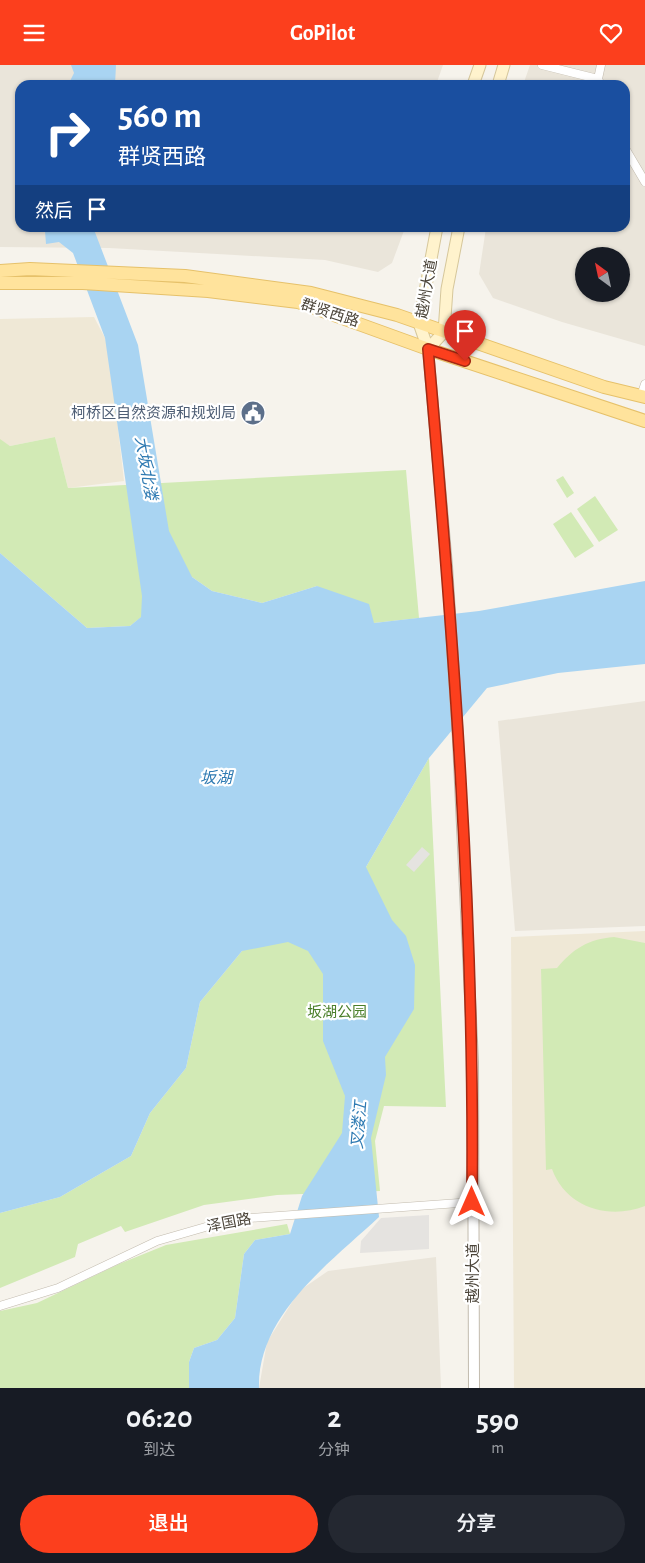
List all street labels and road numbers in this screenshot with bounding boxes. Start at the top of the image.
street label: 越州大道 [412,258,440,320]
street label: 群贤西路 [299,296,361,329]
street label: 泽国路 [205,1210,253,1235]
street label: 越州大道 [464,1243,481,1303]

